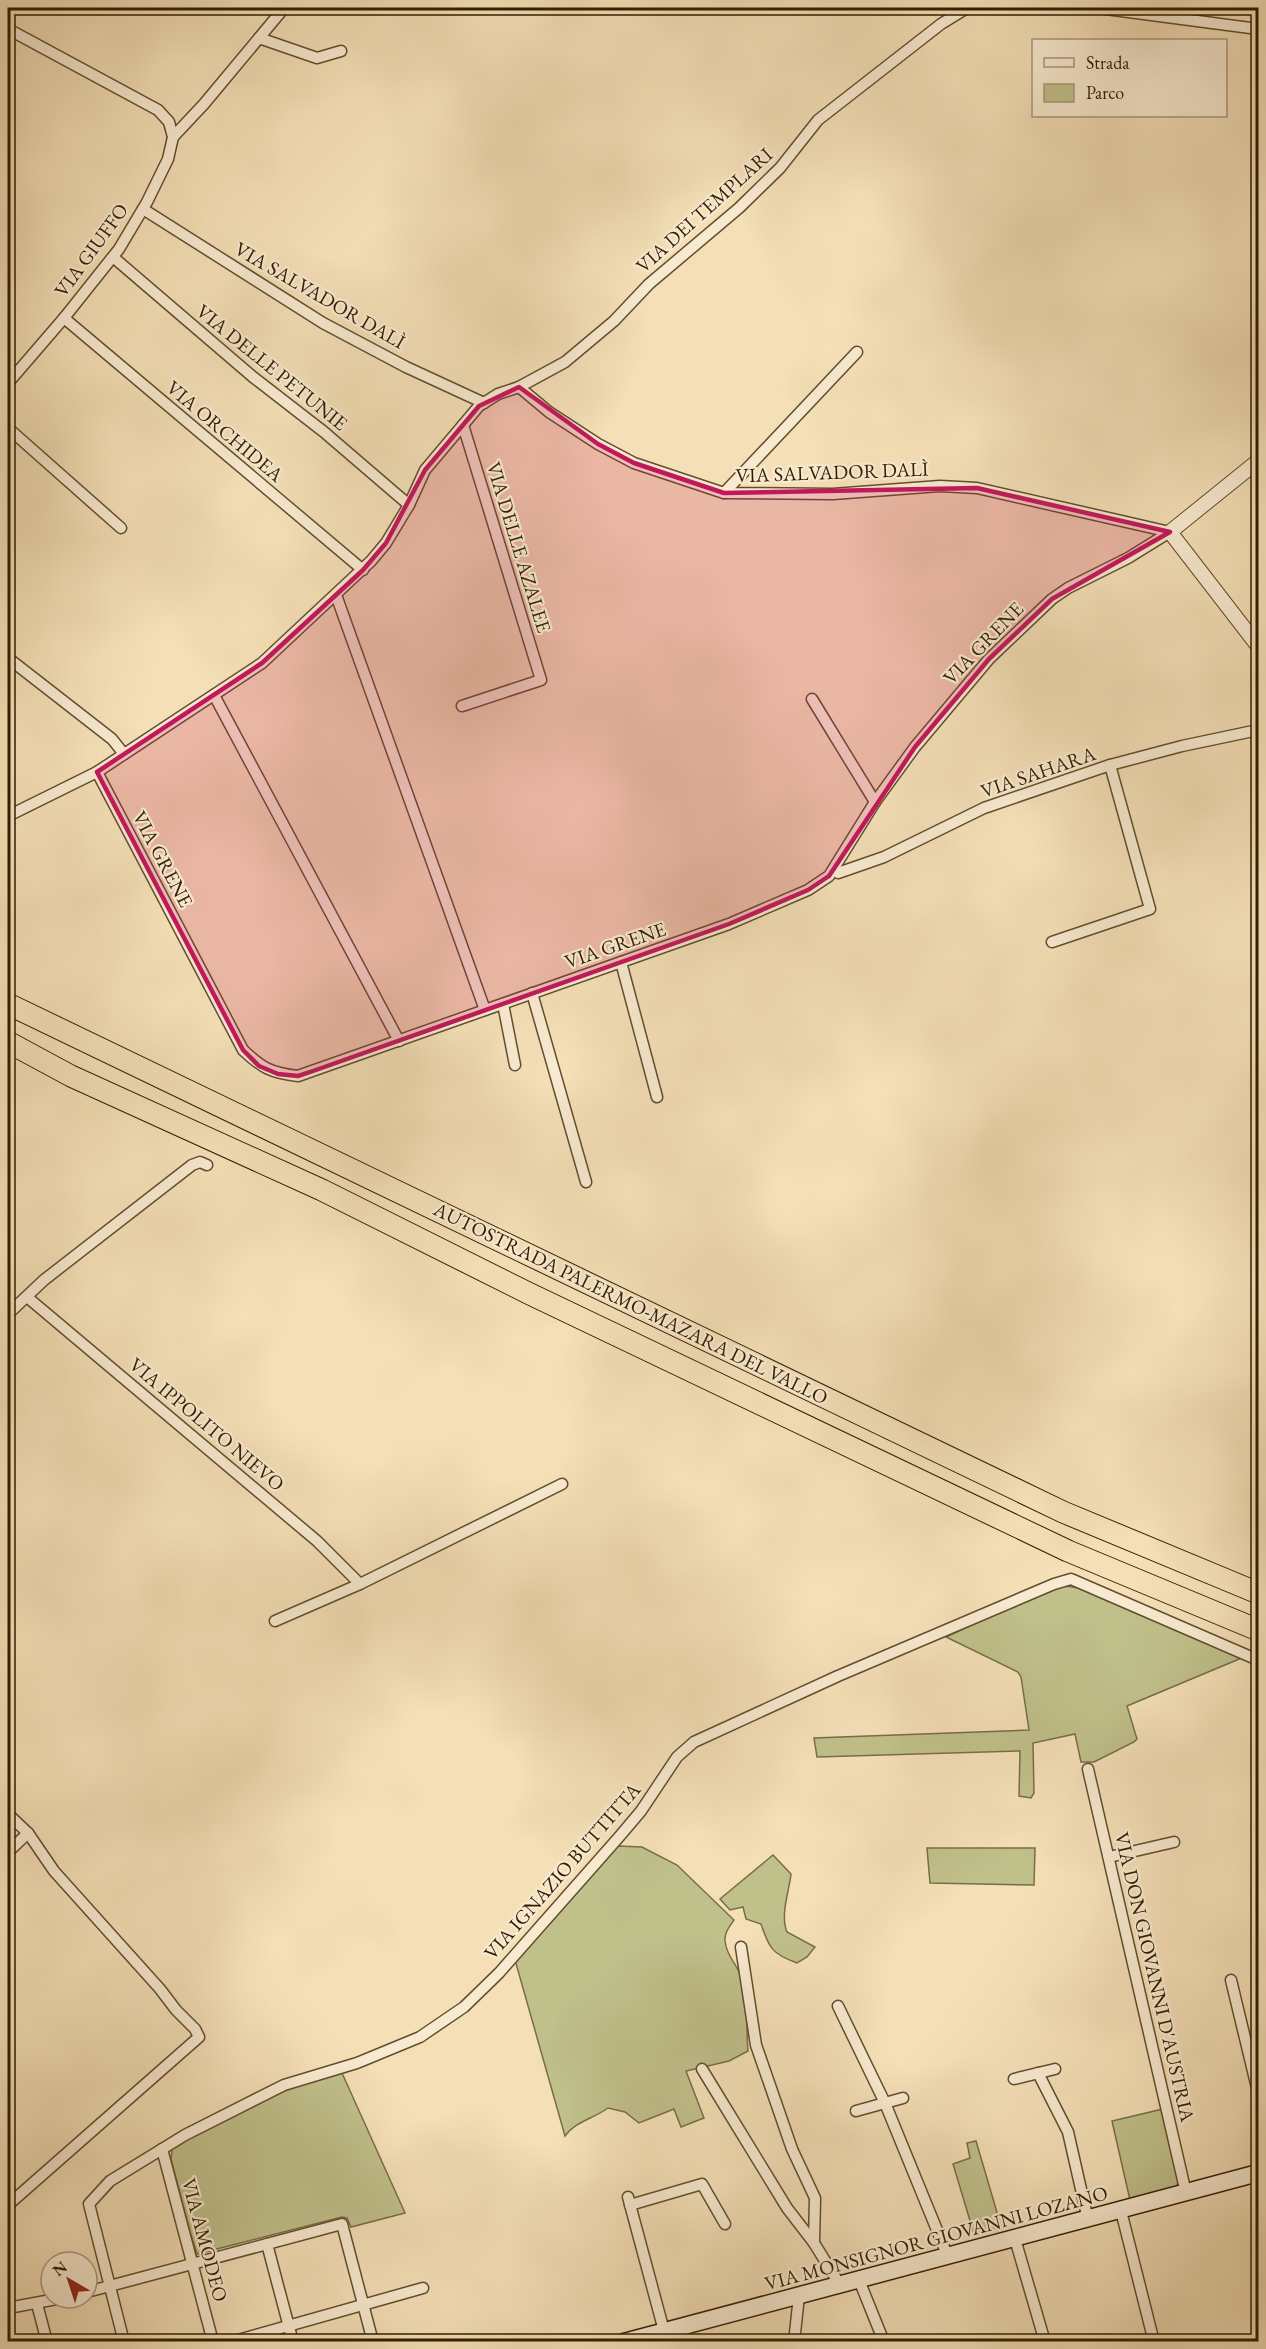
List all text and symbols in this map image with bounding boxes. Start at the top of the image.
legend [1032,39,1227,117]
text: Strada [1086,51,1130,74]
text: Parco [1086,81,1124,104]
street label: VIA DEI TEMPLARI [630,141,778,278]
street label: VIA GIUFFO [48,198,134,302]
street label: VIA SALVADOR DALÌ [230,235,410,355]
street label: VIA DELLE PETUNIE [191,298,353,436]
street label: VIA ORCHIDEA [161,374,289,488]
street label: VIA SALVADOR DALÌ [735,456,929,488]
street label: VIA DELLE AZALEE [481,459,557,635]
street label: VIA GRENE [937,596,1029,690]
street label: VIA SAHARA [977,740,1099,804]
street label: VIA GRENE [127,806,199,912]
street label: VIA GRENE [561,916,669,974]
street label: AUTOSTRADA PALERMO-MAZARA DEL VALLO [429,1195,833,1410]
street label: VIA IPPOLITO NIEVO [124,1351,290,1497]
street label: VIA IGNAZIO BUTTITTA [478,1777,646,1965]
street label: VIA DON GIOVANNI D'AUSTRIA [1109,1830,1201,2125]
street label: VIA AMODEO [176,2175,234,2305]
street label: VIA MONSIGNOR GIOVANNI LOZANO [762,2180,1110,2296]
north arrow [39,2250,99,2310]
text: N [48,2256,72,2281]

